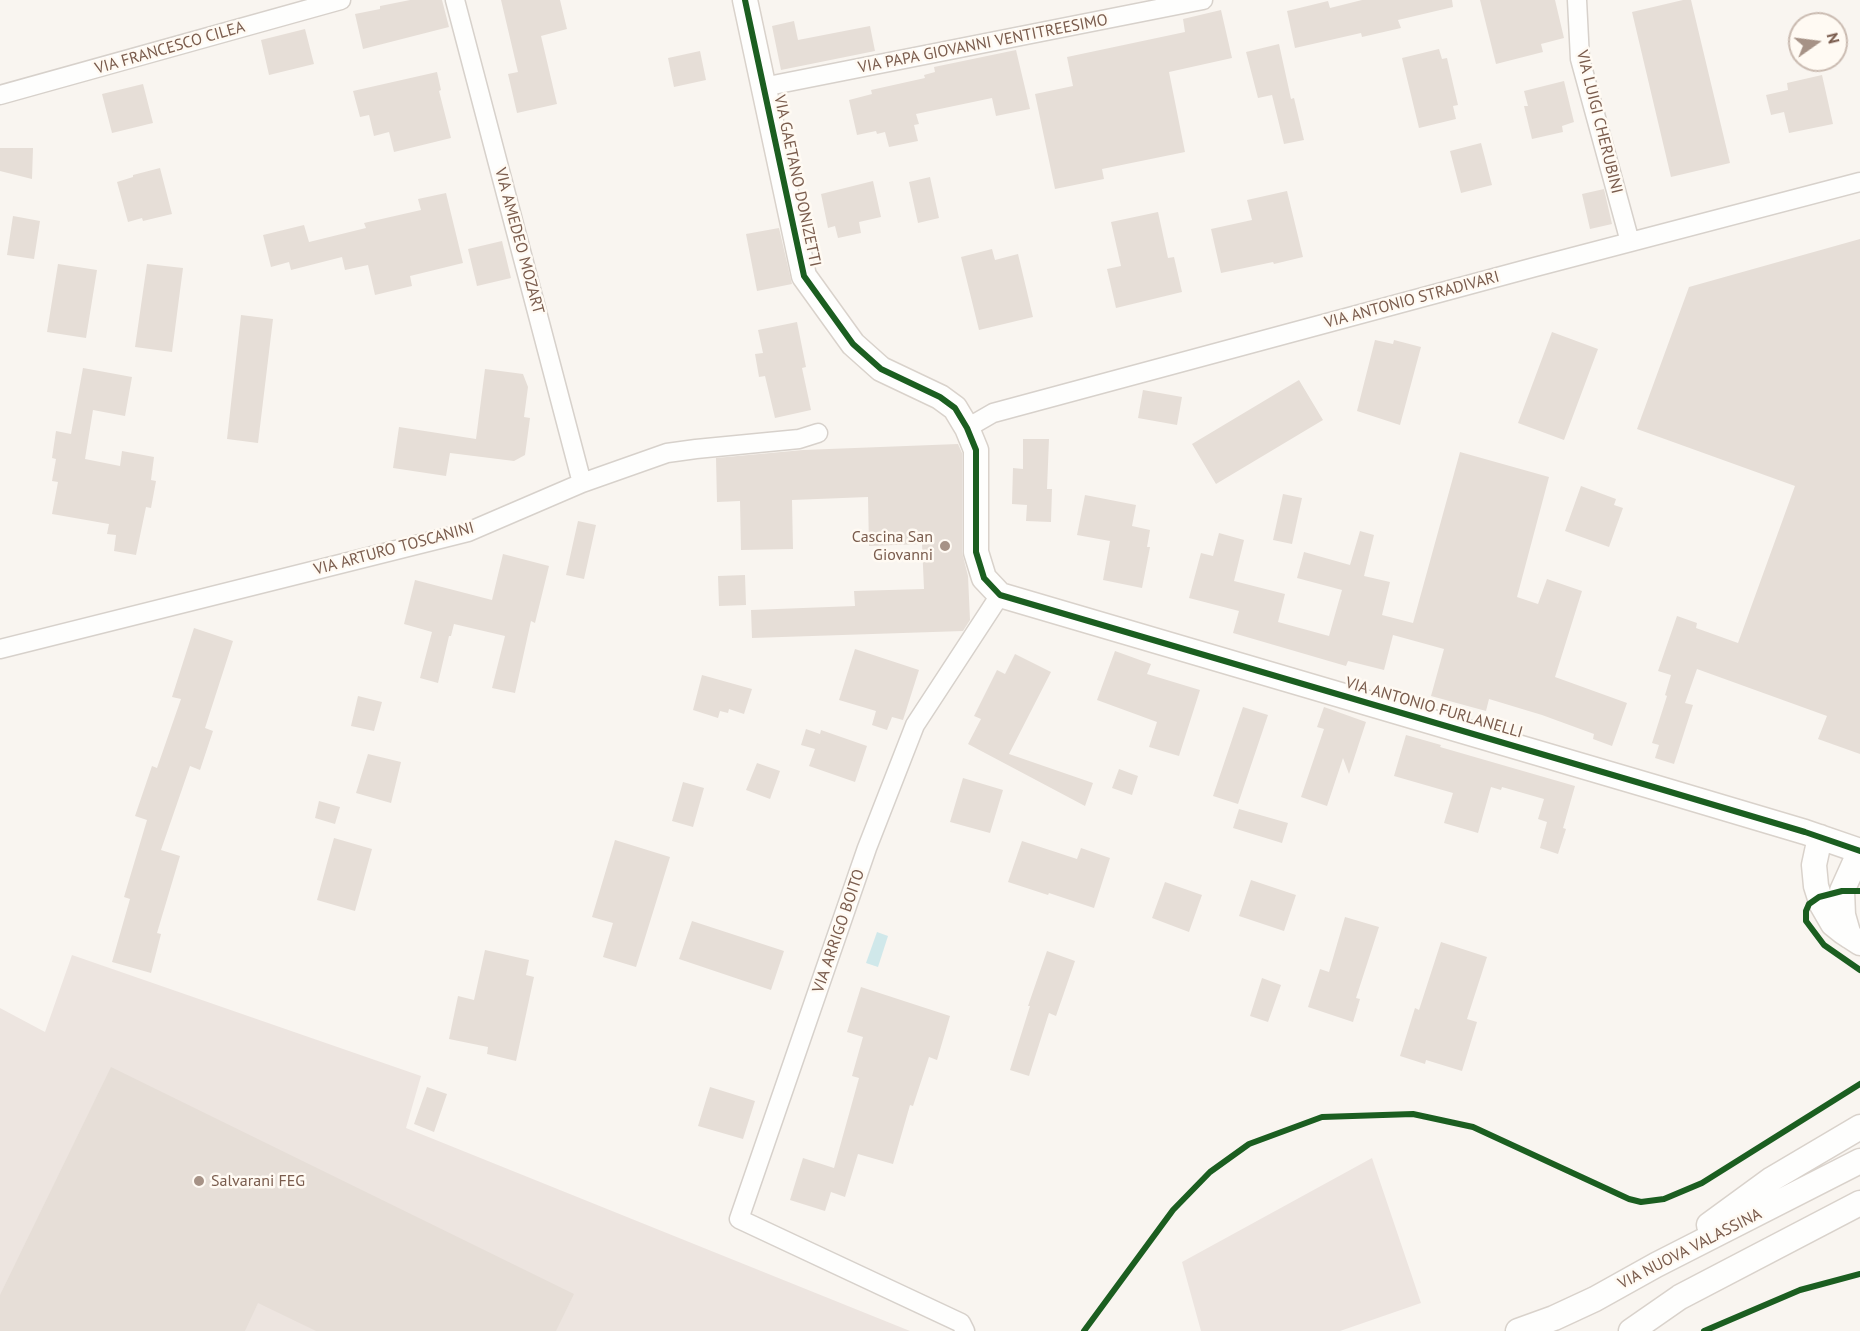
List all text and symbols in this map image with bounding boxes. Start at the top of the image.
street label: VIA PAPA GIOVANNI VENTITREESIMO [857,10,1109,78]
north arrow [1788,12,1848,72]
street label: VIA FRANCESCO CILEA [93,17,247,79]
text: N [1823,31,1844,46]
street label: VIA LUIGI CHERUBINI [1572,48,1626,196]
street label: VIA GAETANO DONIZETTI [769,93,825,269]
street label: VIA AMEDEO MOZART [490,166,548,316]
street label: VIA ANTONIO STRADIVARI [1323,267,1501,333]
street label: VIA ARTURO TOSCANINI [312,518,476,580]
place label: Cascina San Giovanni [852,527,933,565]
marker: Cascina San Giovanni [938,539,952,553]
street label: VIA ANTONIO FURLANELLI [1343,673,1525,743]
street label: VIA ARRIGO BOITO [809,867,869,995]
place label: Salvarani FEG [211,1171,305,1191]
marker: Salvarani FEG [192,1174,206,1188]
street label: VIA NUOVA VALASSINA [1615,1205,1765,1293]

